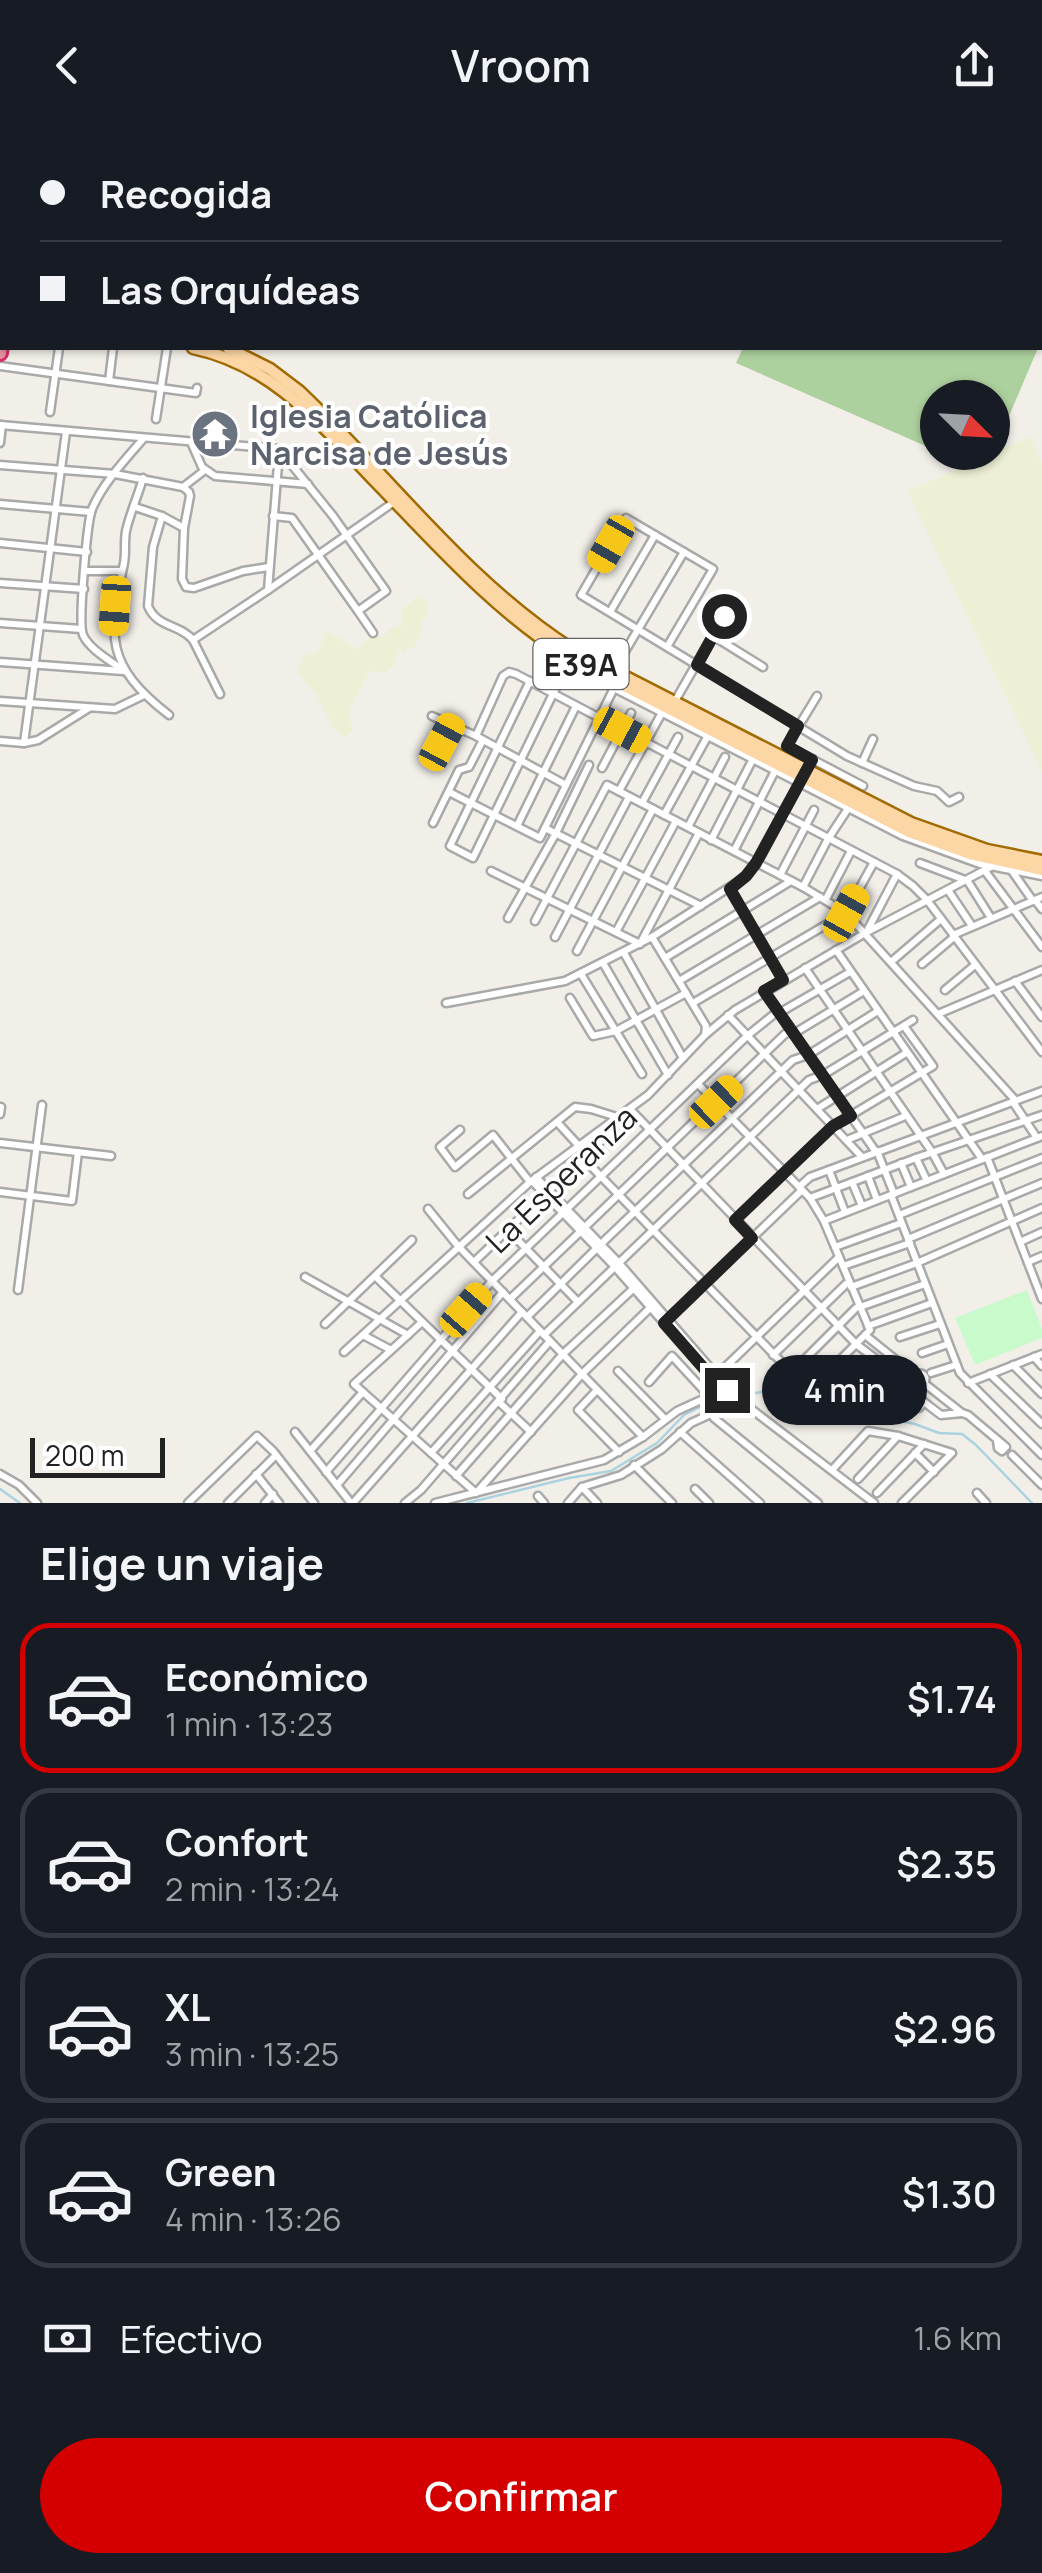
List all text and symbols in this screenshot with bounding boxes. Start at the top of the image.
text: Vroom [451,34,591,96]
icon: back [40,38,95,93]
icon: share [947,38,1002,93]
text: Recogida [100,167,272,219]
text: Las Orquídeas [100,263,360,315]
north arrow [920,380,1010,470]
map controls [920,380,1010,470]
place label: Iglesia Católica Narcisa de Jesús [250,394,508,475]
temple icon: Iglesia Católica Narcisa de Jesús [189,408,241,460]
car [583,511,639,577]
car [98,575,132,637]
route start [702,594,747,639]
road number: E39A [534,639,628,689]
car [588,703,656,757]
car [415,708,469,776]
car [818,879,874,947]
car [684,1070,748,1134]
street label: La Esperanza [476,1096,646,1262]
car [435,1278,497,1342]
callout: 4 min [762,1355,927,1425]
route end [705,1368,750,1413]
text: 4 min [803,1368,886,1412]
scale bar [30,1433,165,1478]
text: 200 m [45,1436,124,1474]
text: Elige un viaje [40,1532,324,1594]
text: Económico [165,1650,369,1702]
icon: car [45,1653,135,1743]
text: $1.74 [907,1672,997,1724]
text: 1 min · 13:23 [165,1702,333,1746]
text: Confort [165,1815,309,1867]
icon: car [45,1818,135,1908]
text: $2.35 [897,1837,997,1889]
text: 2 min · 13:24 [165,1867,340,1911]
text: XL [165,1980,210,2032]
icon: car [45,1983,135,2073]
text: $2.96 [893,2002,997,2054]
text: 3 min · 13:25 [165,2032,339,2076]
text: Green [165,2145,277,2197]
icon: car [45,2148,135,2238]
text: $1.30 [902,2167,997,2219]
text: 4 min · 13:26 [165,2197,342,2241]
icon: cash [40,2311,95,2366]
text: Efectivo [120,2312,263,2364]
text: 1.6 km [913,2316,1002,2360]
button: Confirmar [40,2438,1002,2553]

